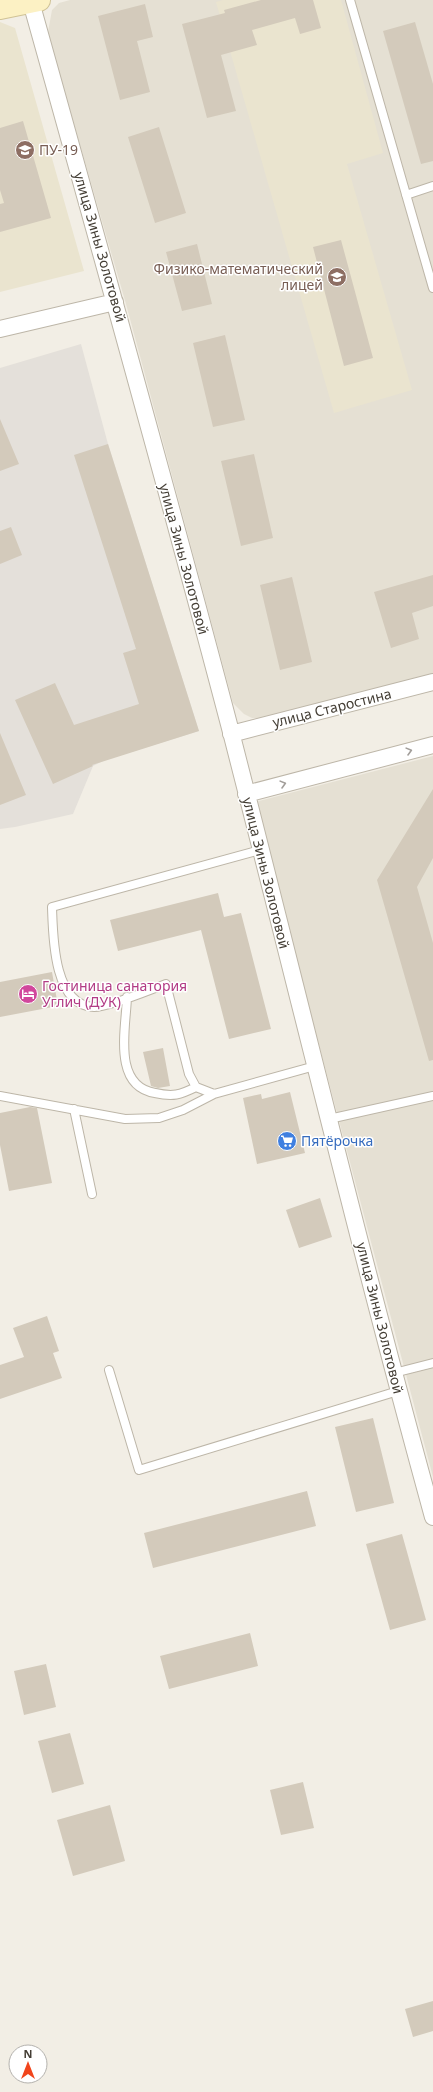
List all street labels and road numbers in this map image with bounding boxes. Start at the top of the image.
street label: улица Зины Золотовой [70,170,131,324]
street label: улица Зины Золотовой [155,481,214,636]
street label: улица Старостина [270,684,393,731]
street label: улица Зины Золотовой [238,795,294,951]
street label: улица Зины Золотовой [352,1240,408,1396]

